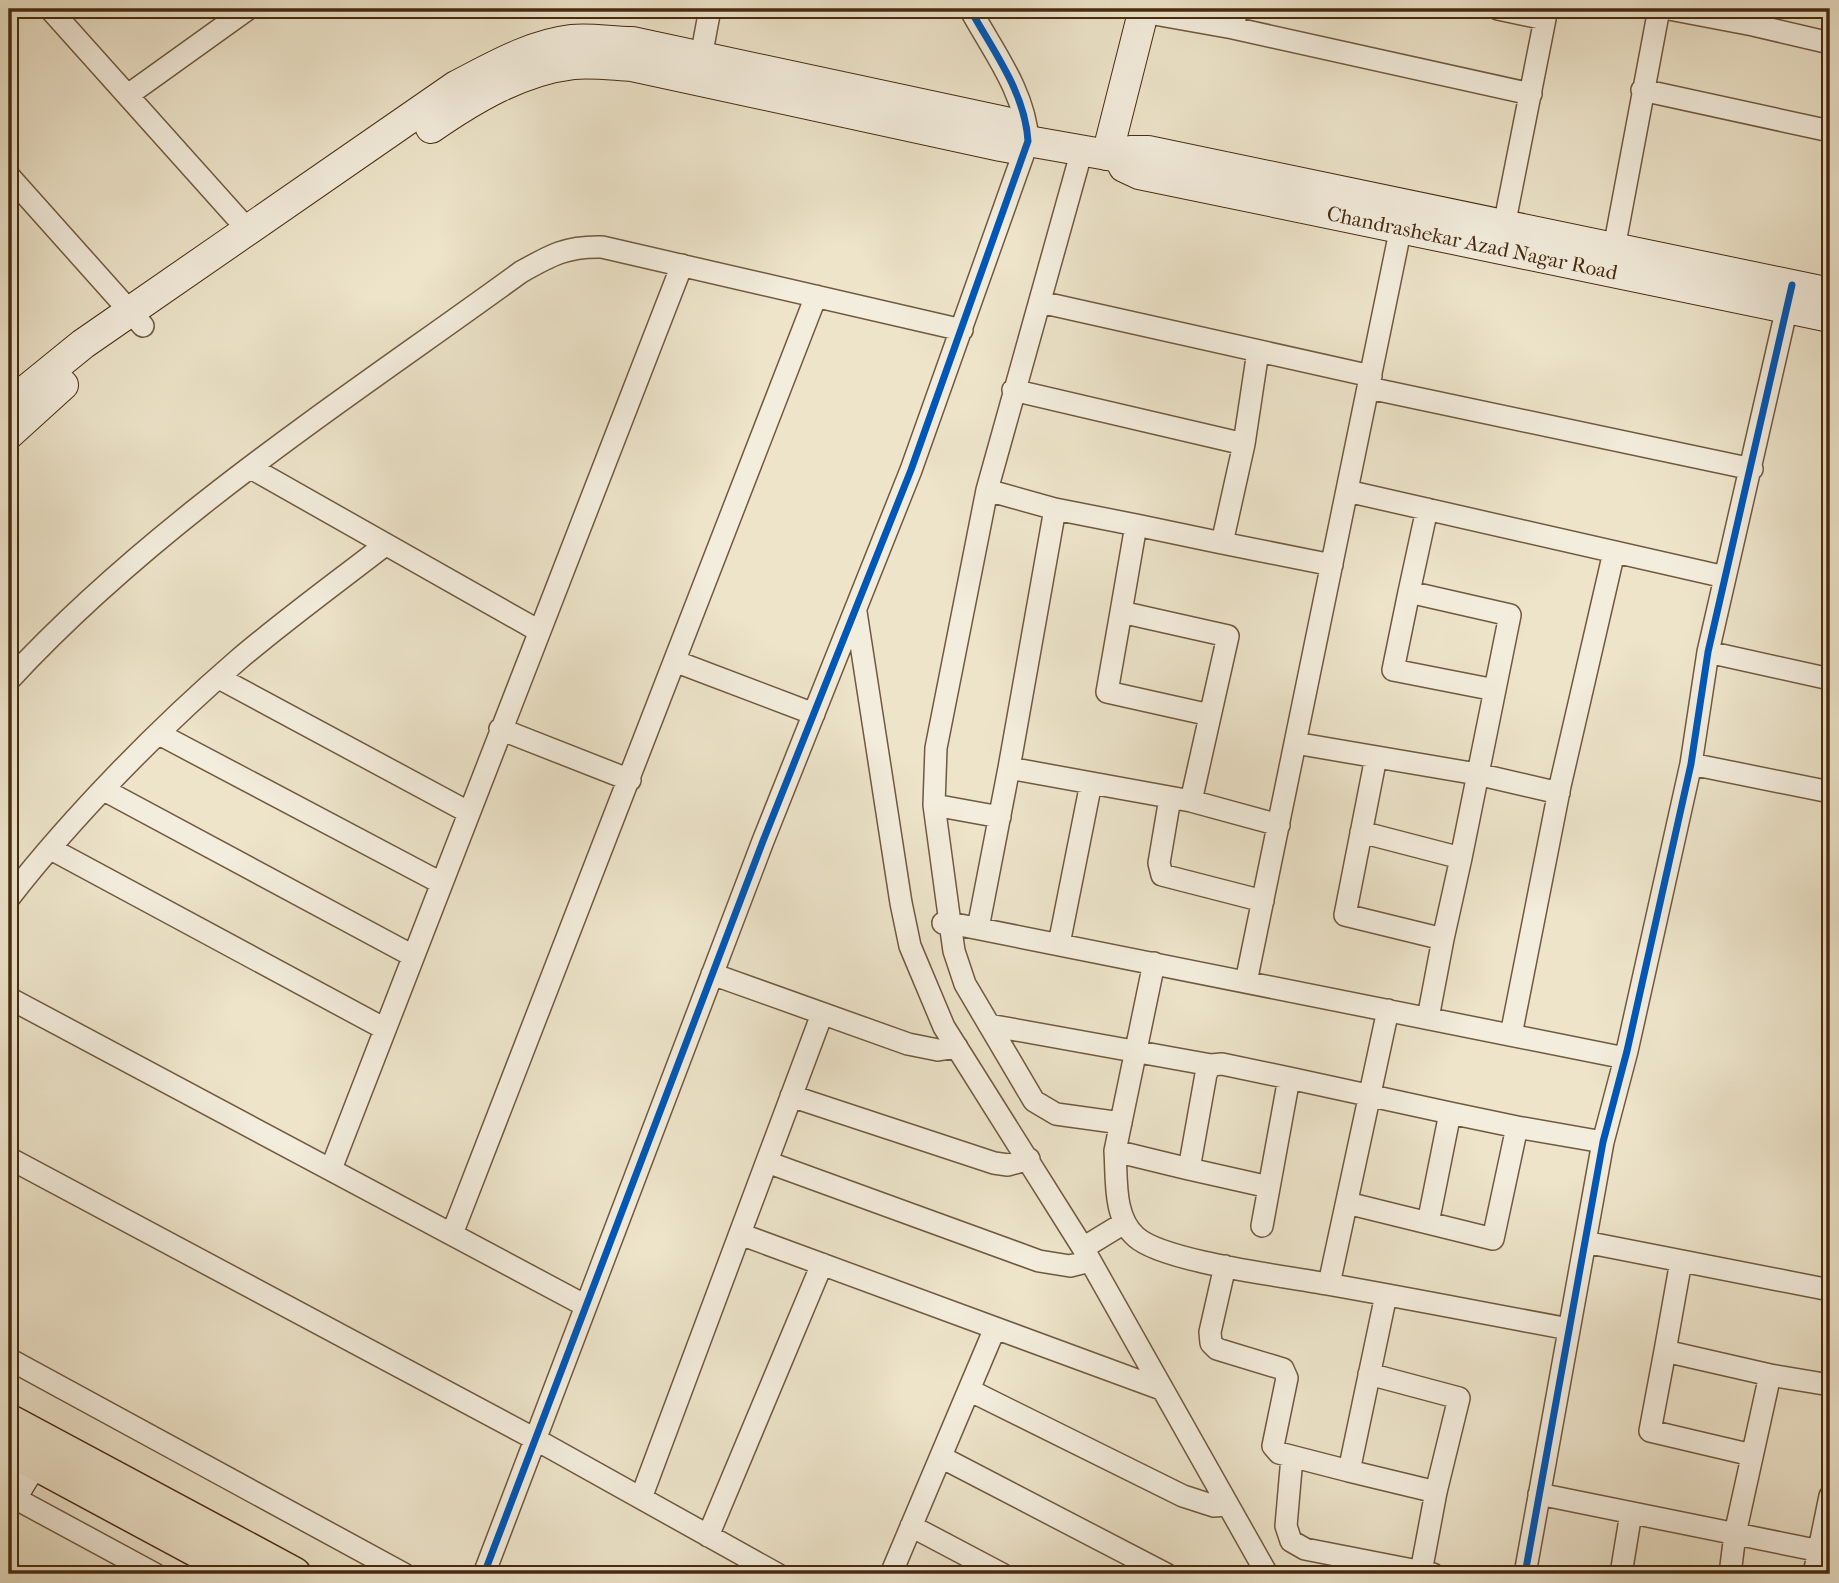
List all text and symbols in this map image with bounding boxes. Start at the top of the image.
street label: Chandrashekar Azad Nagar Road [1325,201,1620,285]

